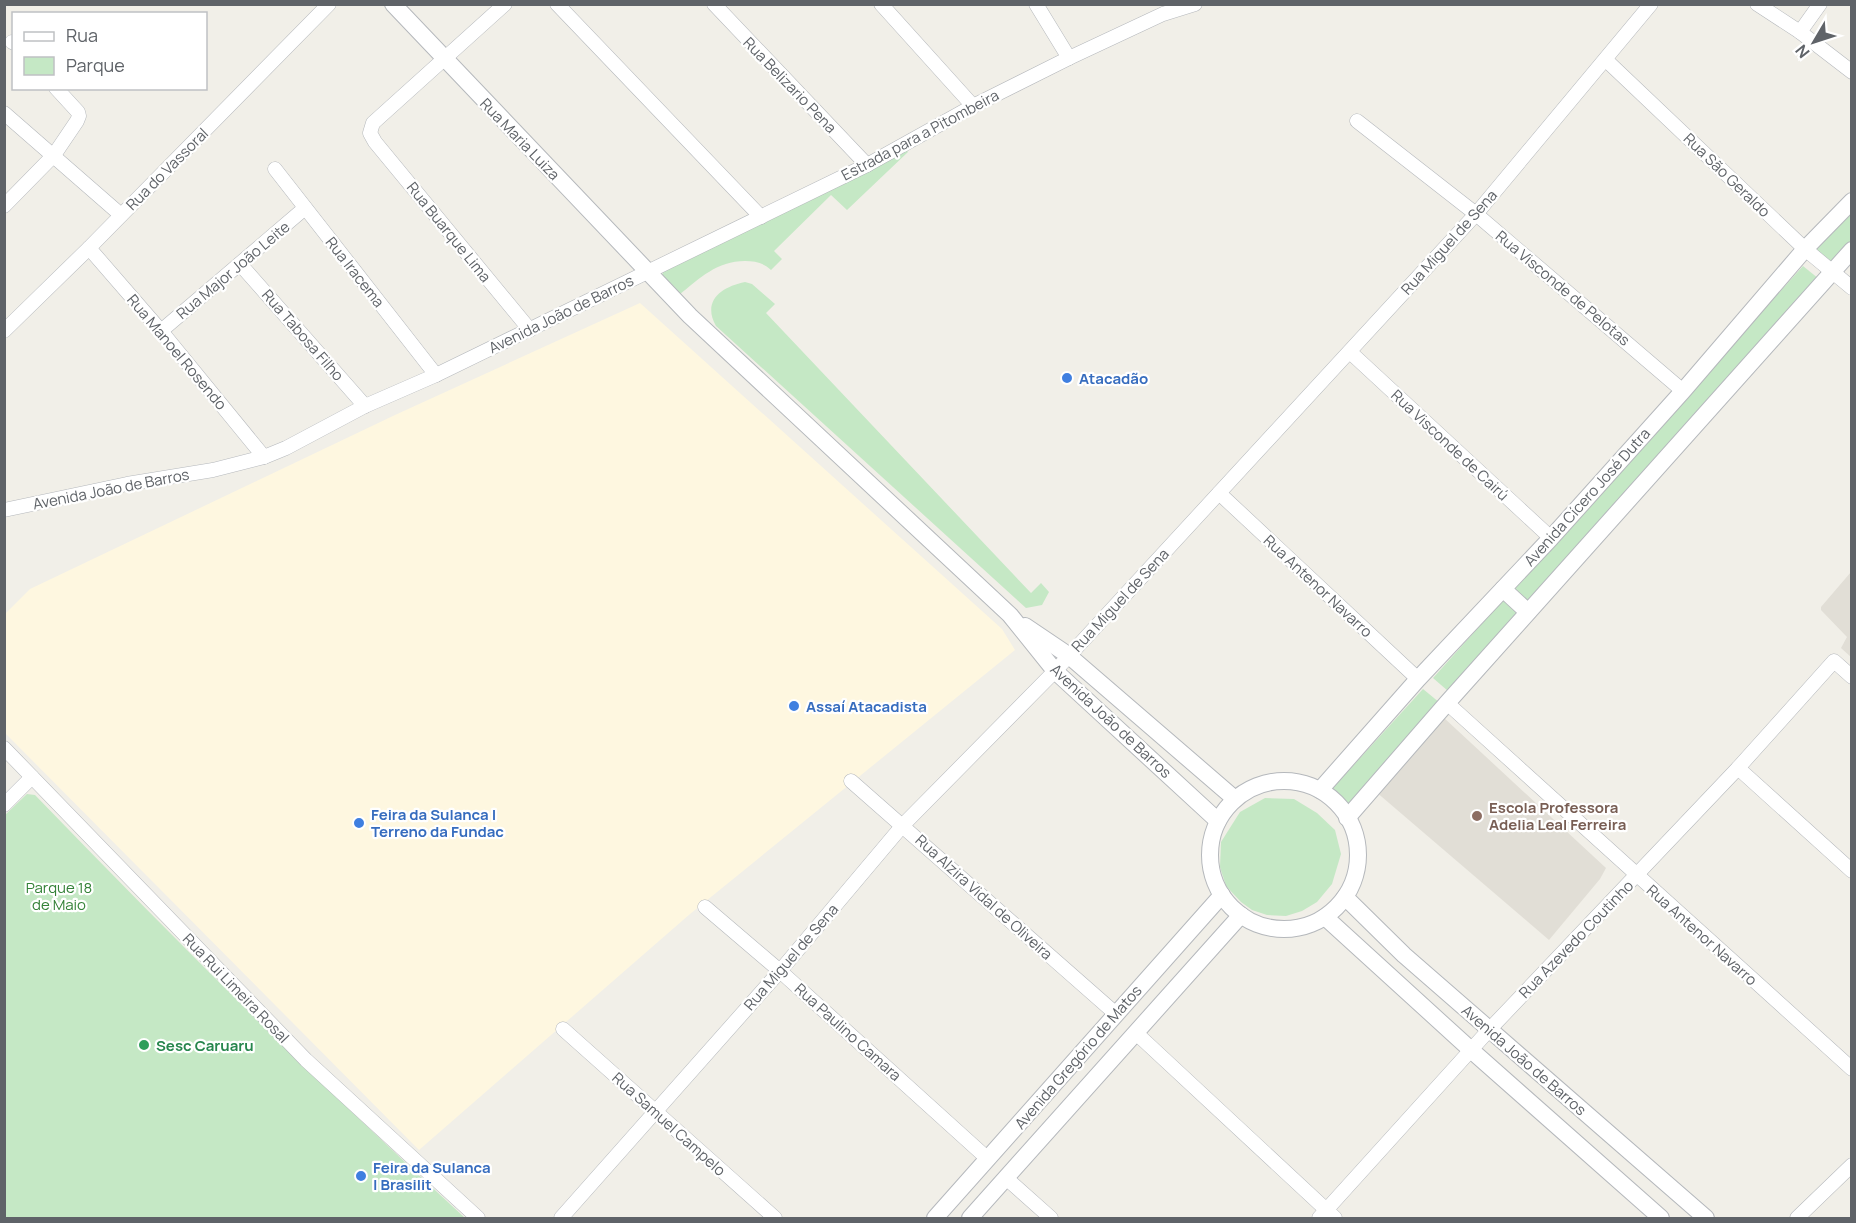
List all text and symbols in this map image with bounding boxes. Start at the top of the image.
legend [12,12,207,90]
north arrow [1784,12,1844,72]
text: Rua [66,23,98,47]
street label: Rua Belizario Pena [739,32,841,138]
text: N [1790,40,1815,63]
text: Parque [66,53,125,77]
street label: Estrada para a Pitombeira [838,85,1002,185]
street label: Rua Maria Luiza [475,93,565,185]
street label: Rua do Vassoral [121,123,213,215]
street label: Rua São Geraldo [1679,128,1775,222]
street label: Rua Buarque Lima [402,177,496,287]
street label: Rua Miguel de Sena [1396,185,1502,299]
street label: Rua Major João Leite [172,216,294,324]
street label: Rua Visconde de Pelotas [1491,226,1635,351]
street label: Rua Iracema [321,232,389,312]
street label: Avenida João de Barros [485,270,637,358]
street label: Rua Tabosa Filho [257,285,349,385]
street label: Rua Manoel Rosendo [122,290,232,414]
place label: Atacadão [1079,368,1148,389]
marker: Atacadão [1060,371,1074,385]
street label: Rua Visconde de Cairú [1387,385,1513,505]
street label: Avenida Cícero José Dutra [1519,423,1655,571]
street label: Avenida João de Barros [31,464,191,514]
street label: Rua Antenor Navarro [1259,530,1377,642]
street label: Rua Miguel de Sena [1066,544,1174,656]
street label: Avenida João de Barros [1046,659,1176,783]
place label: Assaí Atacadista [806,696,927,717]
marker: Assaí Atacadista [787,699,801,713]
place label: Escola Professora Adelia Leal Ferreira [1489,797,1626,835]
place label: Feira da Sulanca | Terreno da Fundac [371,804,504,842]
marker: Escola Professora Adelia Leal Ferreira [1470,809,1484,823]
marker: Feira da Sulanca | Terreno da Fundac [352,816,366,830]
street label: Rua Alzira Vidal de Oliveira [911,830,1057,964]
street label: Rua Azevedo Coutinho [1514,875,1638,1003]
park label: Parque 18 de Maio [26,877,92,915]
street label: Rua Antenor Navarro [1642,880,1762,990]
street label: Rua Miguel de Sena [739,899,843,1015]
street label: Rua Rui Limeira Rosal [178,929,294,1047]
street label: Rua Paulino Camara [790,978,906,1086]
street label: Avenida Gregório de Matos [1010,980,1147,1134]
street label: Avenida João de Barros [1457,1000,1591,1120]
place label: Sesc Caruaru [156,1035,254,1056]
marker: Sesc Caruaru [137,1038,151,1052]
street label: Rua Samuel Campelo [608,1067,730,1181]
place label: Feira da Sulanca | Brasilit [373,1157,491,1195]
marker: Feira da Sulanca | Brasilit [354,1169,368,1183]

